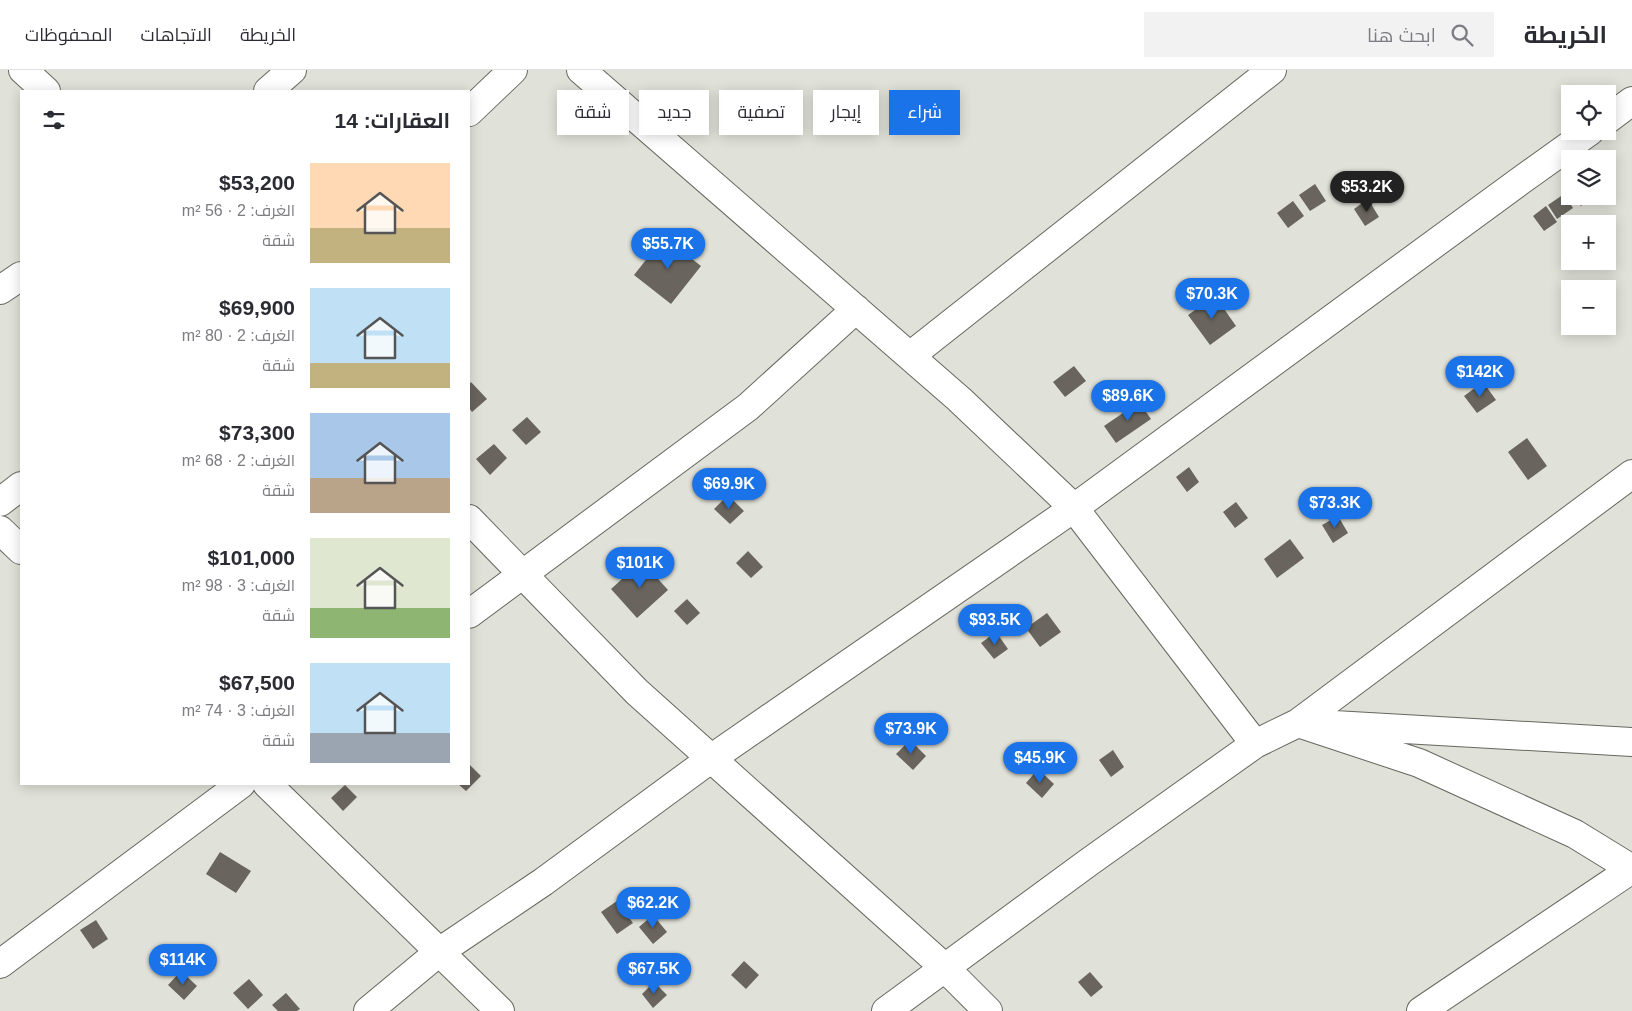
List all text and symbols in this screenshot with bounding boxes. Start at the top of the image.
search box [1144,12,1494,57]
icon: search [1448,21,1476,49]
text: الخريطة [1524,21,1607,48]
text: المحفوظات [25,25,113,45]
text: الاتجاهات [141,25,212,45]
text: الخريطة [240,25,296,45]
text: ابحث هنا [1367,25,1436,46]
map controls [1561,85,1616,335]
button: locate [1561,85,1616,140]
chip: شقة [557,90,629,135]
chip: جديد [639,90,709,135]
chip: تصفية [719,90,803,135]
chip: إيجار [813,90,879,135]
chip: شراء [889,90,960,135]
icon: filters [40,106,68,134]
text: العقارات: 14 [335,109,450,132]
button: layers [1561,150,1616,205]
pin: $53.2K [1326,170,1408,213]
text: $53,200 [219,171,295,194]
text: $53.2K [1341,178,1393,195]
icon: home [350,183,410,243]
text: الغرف: 2 · 56 m² [182,202,295,219]
button: + [1561,215,1616,270]
pin: $55.7K [627,228,709,270]
text: شقة [262,232,295,249]
text: $55.7K [642,235,694,252]
pin: $70.3K [1171,278,1253,320]
button: − [1561,280,1616,335]
text: $70.3K [1186,285,1238,302]
text: $69,900 [219,296,295,319]
icon: home [350,308,410,368]
text: الغرف: 2 · 80 m² [182,327,295,344]
pin: $142K [1445,356,1515,398]
text: شقة [262,357,295,374]
text: $142K [1456,363,1504,380]
pin: $89.6K [1087,380,1169,422]
text: $89.6K [1102,387,1154,404]
text: $73,300 [219,421,295,444]
icon: home [350,433,410,493]
text: الغرف: 2 · 68 m² [182,452,295,469]
pin: $69.9K [688,468,770,510]
text: $69.9K [703,475,755,492]
text: شقة [262,482,295,499]
pin: $73.3K [1294,486,1376,529]
text: $73.3K [1309,494,1361,511]
text: $101,000 [207,546,295,569]
pin: $101K [605,546,675,589]
text: $101K [616,554,664,571]
icon: home [350,558,410,618]
text: الغرف: 3 · 98 m² [182,577,295,594]
pin: $93.5K [954,604,1036,646]
text: شقة [262,607,295,624]
text: $93.5K [969,611,1021,628]
text: $67,500 [219,671,295,694]
icon: home [350,683,410,743]
text: الغرف: 3 · 74 m² [182,702,295,719]
pin: $73.9K [870,712,952,755]
text: $73.9K [885,720,937,737]
text: شقة [262,732,295,749]
pin: $45.9K [999,742,1081,784]
text: $45.9K [1014,749,1066,766]
pin: $62.2K [612,886,694,929]
text: $62.2K [627,894,679,911]
pin: $114K [148,944,218,986]
text: $114K [160,951,206,968]
pin: $67.5K [613,952,695,995]
text: $67.5K [628,960,680,977]

